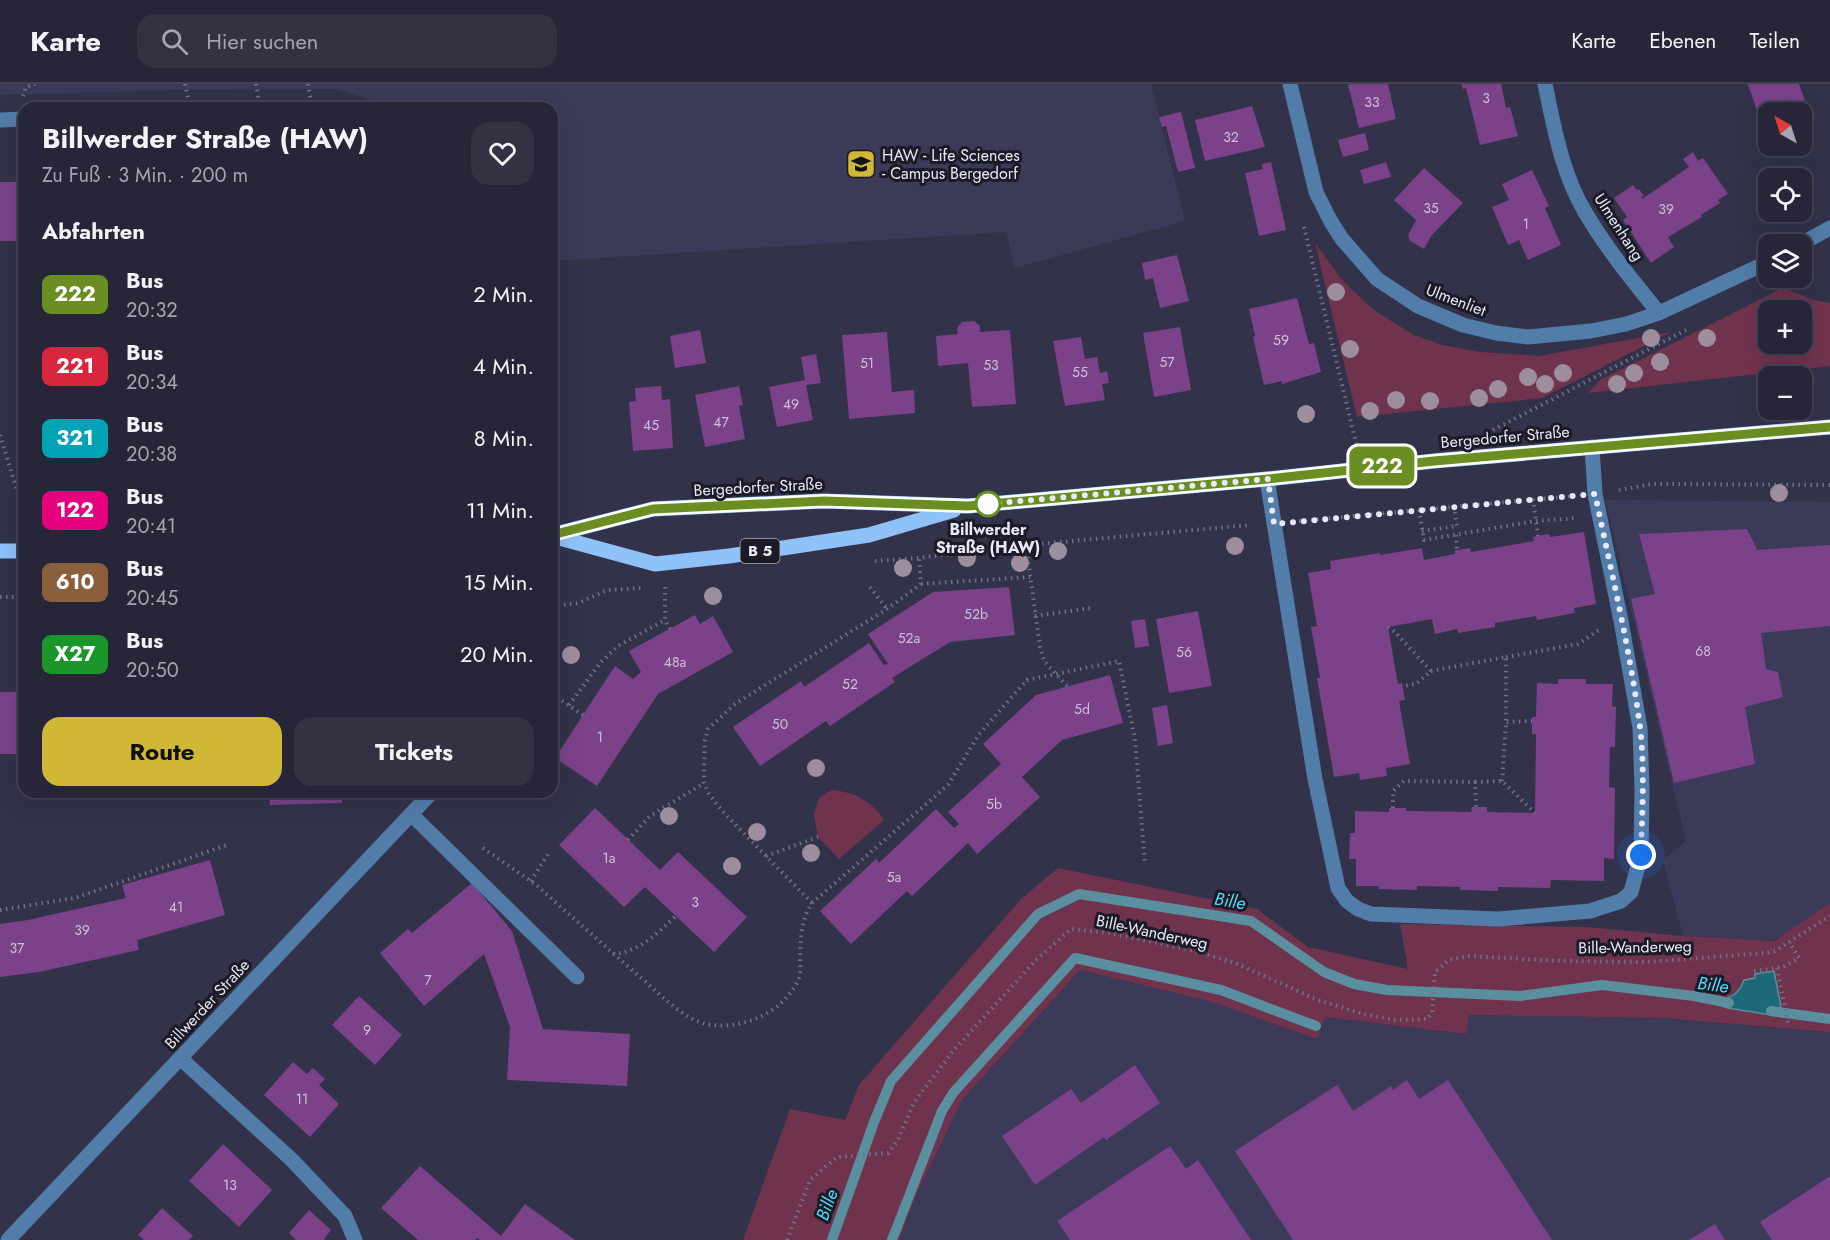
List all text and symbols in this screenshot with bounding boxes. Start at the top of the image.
search box [137,14,557,68]
text: Karte [30,21,101,62]
icon: search [158,25,191,58]
text: Hier suchen [206,25,318,57]
text: Karte [1571,26,1616,56]
text: Ebenen [1649,26,1716,56]
text: Teilen [1749,26,1800,56]
house number: 3 [1482,88,1490,108]
house number: 33 [1364,92,1380,112]
north arrow [1758,102,1812,156]
map controls [1758,102,1812,420]
text: Billwerder Straße (HAW) [42,118,368,159]
button: heart [471,122,534,185]
house number: 32 [1223,127,1239,147]
place label: HAW - Life Sciences - Campus Bergedorf [882,144,1020,185]
school or university icon: HAW - Life Sciences - Campus Bergedorf [845,148,877,180]
text: Zu Fuß · 3 Min. · 200 m [42,161,248,190]
button: locate [1758,168,1812,222]
street label: Ulmenhang [1589,189,1649,265]
house number: 35 [1423,198,1439,218]
house number: 39 [1658,199,1674,219]
house number: 1 [1523,214,1529,234]
text: Abfahrten [42,215,145,247]
button: layers [1758,234,1812,288]
text: Bus [126,264,163,296]
text: 2 Min. [473,278,534,310]
street label: Ulmenliet [1423,278,1490,322]
text: 222 [54,279,96,309]
text: 20:32 [126,296,178,325]
button: + [1758,300,1812,354]
house number: 59 [1273,330,1289,350]
text: Bus [126,336,163,368]
text: 4 Min. [473,350,534,382]
text: 221 [56,351,94,381]
house number: 57 [1159,352,1175,372]
house number: 51 [860,353,874,373]
house number: 53 [983,355,999,375]
house number: 55 [1072,362,1088,382]
button: − [1758,366,1812,420]
text: 20:34 [126,368,178,397]
house number: 49 [783,394,799,414]
text: Bus [126,408,163,440]
house number: 47 [713,412,729,432]
house number: 45 [643,415,659,435]
street label: Bergedorfer Straße [1440,420,1570,454]
text: 8 Min. [474,422,534,454]
text: 321 [56,423,94,453]
text: 20:38 [126,440,177,469]
line badge: 222 [1348,446,1416,485]
text: 222 [1361,451,1403,481]
street label: Bergedorfer Straße [693,472,823,502]
text: Bus [126,480,163,512]
marker: Billwerder Straße (HAW) [975,491,1001,517]
text: 11 Min. [466,494,534,526]
text: 122 [56,495,94,525]
text: 20:41 [126,512,176,541]
place label: Billwerder Straße (HAW) [936,518,1040,559]
road number: B 5 [740,539,780,563]
text: Bus [126,552,163,584]
text: 15 Min. [463,566,534,598]
text: 610 [56,567,94,597]
text: 20:45 [126,584,178,613]
house number: 52b [964,604,988,624]
text: Bus [126,624,163,656]
house number: 52a [898,628,920,648]
text: 20 Min. [460,638,534,670]
text: X27 [55,639,95,669]
house number: 68 [1695,641,1711,661]
house number: 56 [1176,642,1192,662]
house number: 48a [664,652,686,672]
text: 20:50 [126,656,179,685]
house number: 52 [842,674,858,694]
house number: 5d [1074,699,1090,719]
house number: 50 [772,714,788,734]
button: Route [42,717,282,786]
button: Tickets [294,717,534,786]
house number: 1 [597,727,603,747]
house number: 5b [986,794,1002,814]
your location [1626,840,1656,870]
house number: 1a [602,848,616,868]
house number: 5a [887,867,901,887]
water label: Bille [1212,885,1248,917]
house number: 3 [691,892,699,912]
house number: 41 [169,897,183,917]
street label: Bille-Wanderweg [1094,909,1210,955]
house number: 39 [74,920,90,940]
street label: Bille-Wanderweg [1578,935,1692,959]
house number: 37 [10,938,25,958]
street label: Billwerder Straße [159,954,255,1054]
house number: 7 [424,970,432,990]
water label: Bille [1696,970,1730,1000]
house number: 9 [363,1020,371,1040]
house number: 11 [296,1089,308,1109]
house number: 13 [223,1175,237,1195]
water label: Bille [809,1186,845,1224]

